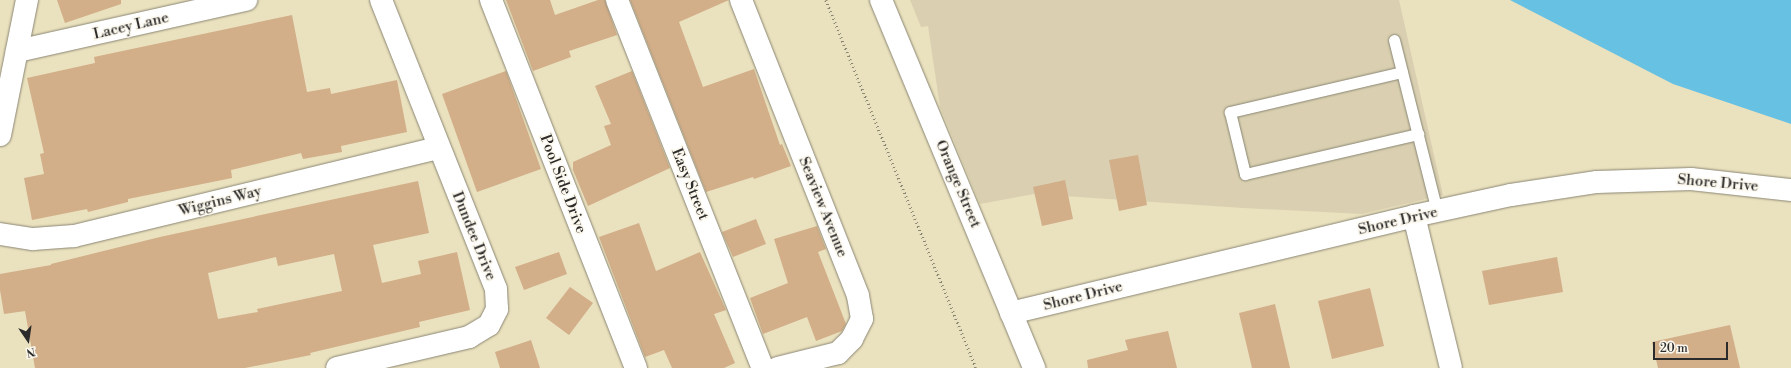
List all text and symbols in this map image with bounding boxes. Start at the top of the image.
street label: Lacey Lane [91,9,171,43]
street label: Pool Side Drive [536,132,590,236]
street label: Orange Street [931,137,985,231]
street label: Easy Street [667,145,713,223]
street label: Seaview Avenue [795,154,851,260]
street label: Shore Drive [1677,170,1759,196]
street label: Wiggins Way [177,182,263,220]
street label: Dundee Drive [448,189,500,283]
street label: Shore Drive [1356,203,1440,239]
street label: Shore Drive [1041,277,1125,315]
north arrow [8,320,48,360]
scale bar [1655,334,1730,360]
text: 20 m [1660,341,1688,356]
text: N [25,344,37,359]

